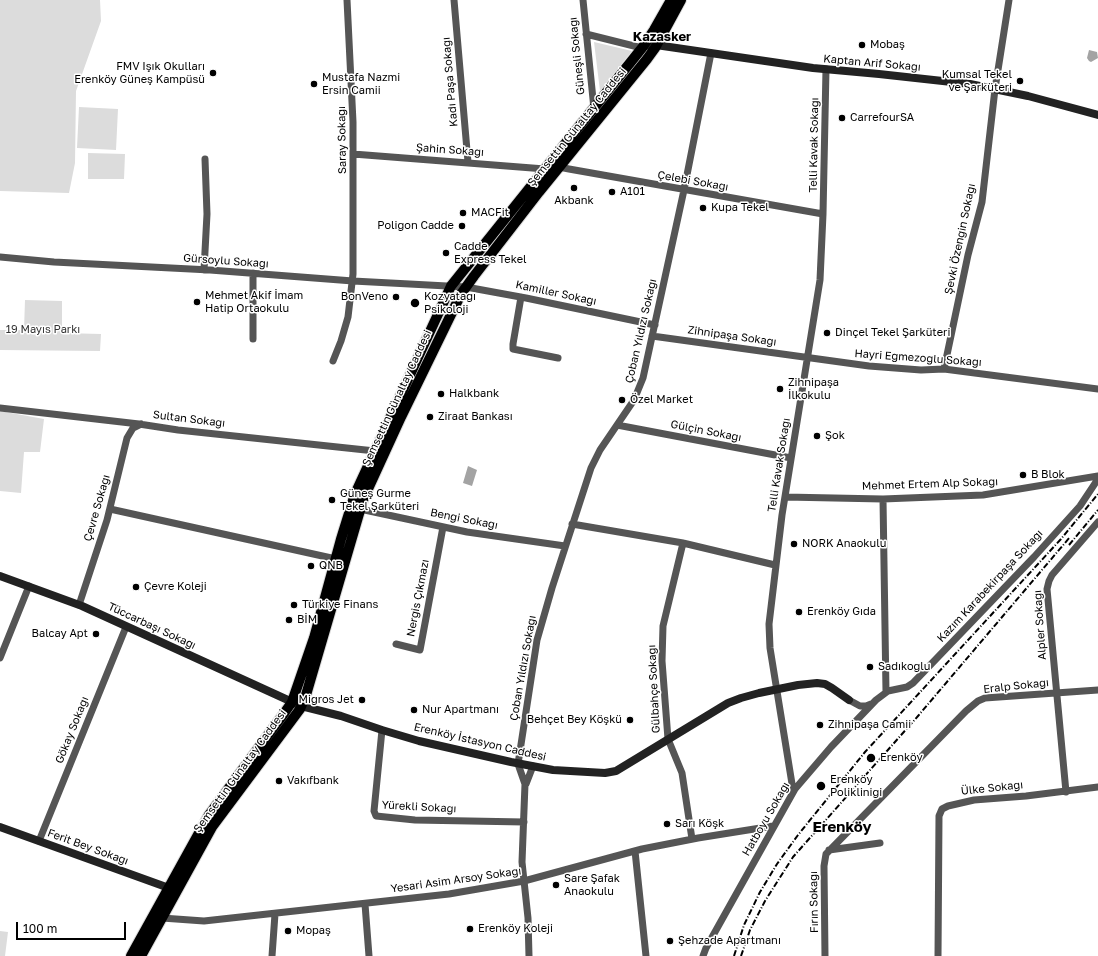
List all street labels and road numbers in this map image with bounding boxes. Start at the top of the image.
street label: Güneşli Sokağı [566,16,588,96]
street label: Kadı Paşa Sokağı [440,37,460,127]
street label: Kaptan Arif Sokağı [823,52,921,74]
street label: Şemsettin Günaltay Caddesi [525,65,629,189]
street label: Telli Kavak Sokağı [807,97,821,193]
street label: Saray Sokağı [335,106,349,174]
street label: Şahin Sokağı [416,141,484,159]
street label: Çelebi Sokağı [657,168,729,194]
street label: Şevki Özengin Sokağı [942,182,978,296]
street label: Gürsoylu Sokağı [183,251,269,271]
street label: Kamiller Sokağı [514,278,598,308]
street label: Çoban Yıldızı Sokağı [623,278,659,384]
street label: Zihnipaşa Sokağı [687,323,777,349]
street label: Şemsettin Günaltay Caddesi [360,328,434,468]
street label: Hayri Eğmezoğlu Sokağı [854,347,982,369]
street label: Sultan Sokağı [152,408,226,430]
street label: Telli Kavak Sokağı [765,417,793,513]
street label: Gülçin Sokağı [669,418,743,444]
street label: Çevre Sokağı [81,473,113,543]
street label: Mehmet Ertem Alp Sokağı [862,475,998,493]
street label: Bengi Sokağı [429,506,499,532]
street label: Kazım Karabekirpaşa Sokağı [934,527,1046,645]
street label: Nergis Çıkmazı [404,558,432,638]
street label: Alpler Sokağı [1031,590,1049,660]
street label: Tüccarbaşı Sokağı [106,600,198,652]
street label: Çoban Yıldızı Sokağı [507,614,539,722]
street label: Gülbahçe Sokağı [645,644,663,734]
street label: Eralp Sokağı [983,676,1049,696]
street label: Gökay Sokağı [53,695,91,765]
street label: Şemsettin Günaltay Caddesi [191,707,289,835]
street label: Erenköy İstasyon Caddesi [413,720,547,764]
street label: Ülke Sokağı [960,778,1024,798]
street label: Hatboyu Sokağı [739,780,793,858]
street label: Yürekli Sokağı [381,798,457,816]
street label: Ferit Bey Sokağı [46,826,130,868]
street label: Yesari Asim Arsoy Sokağı [390,864,522,896]
street label: Fırın Sokağı [807,871,821,933]

